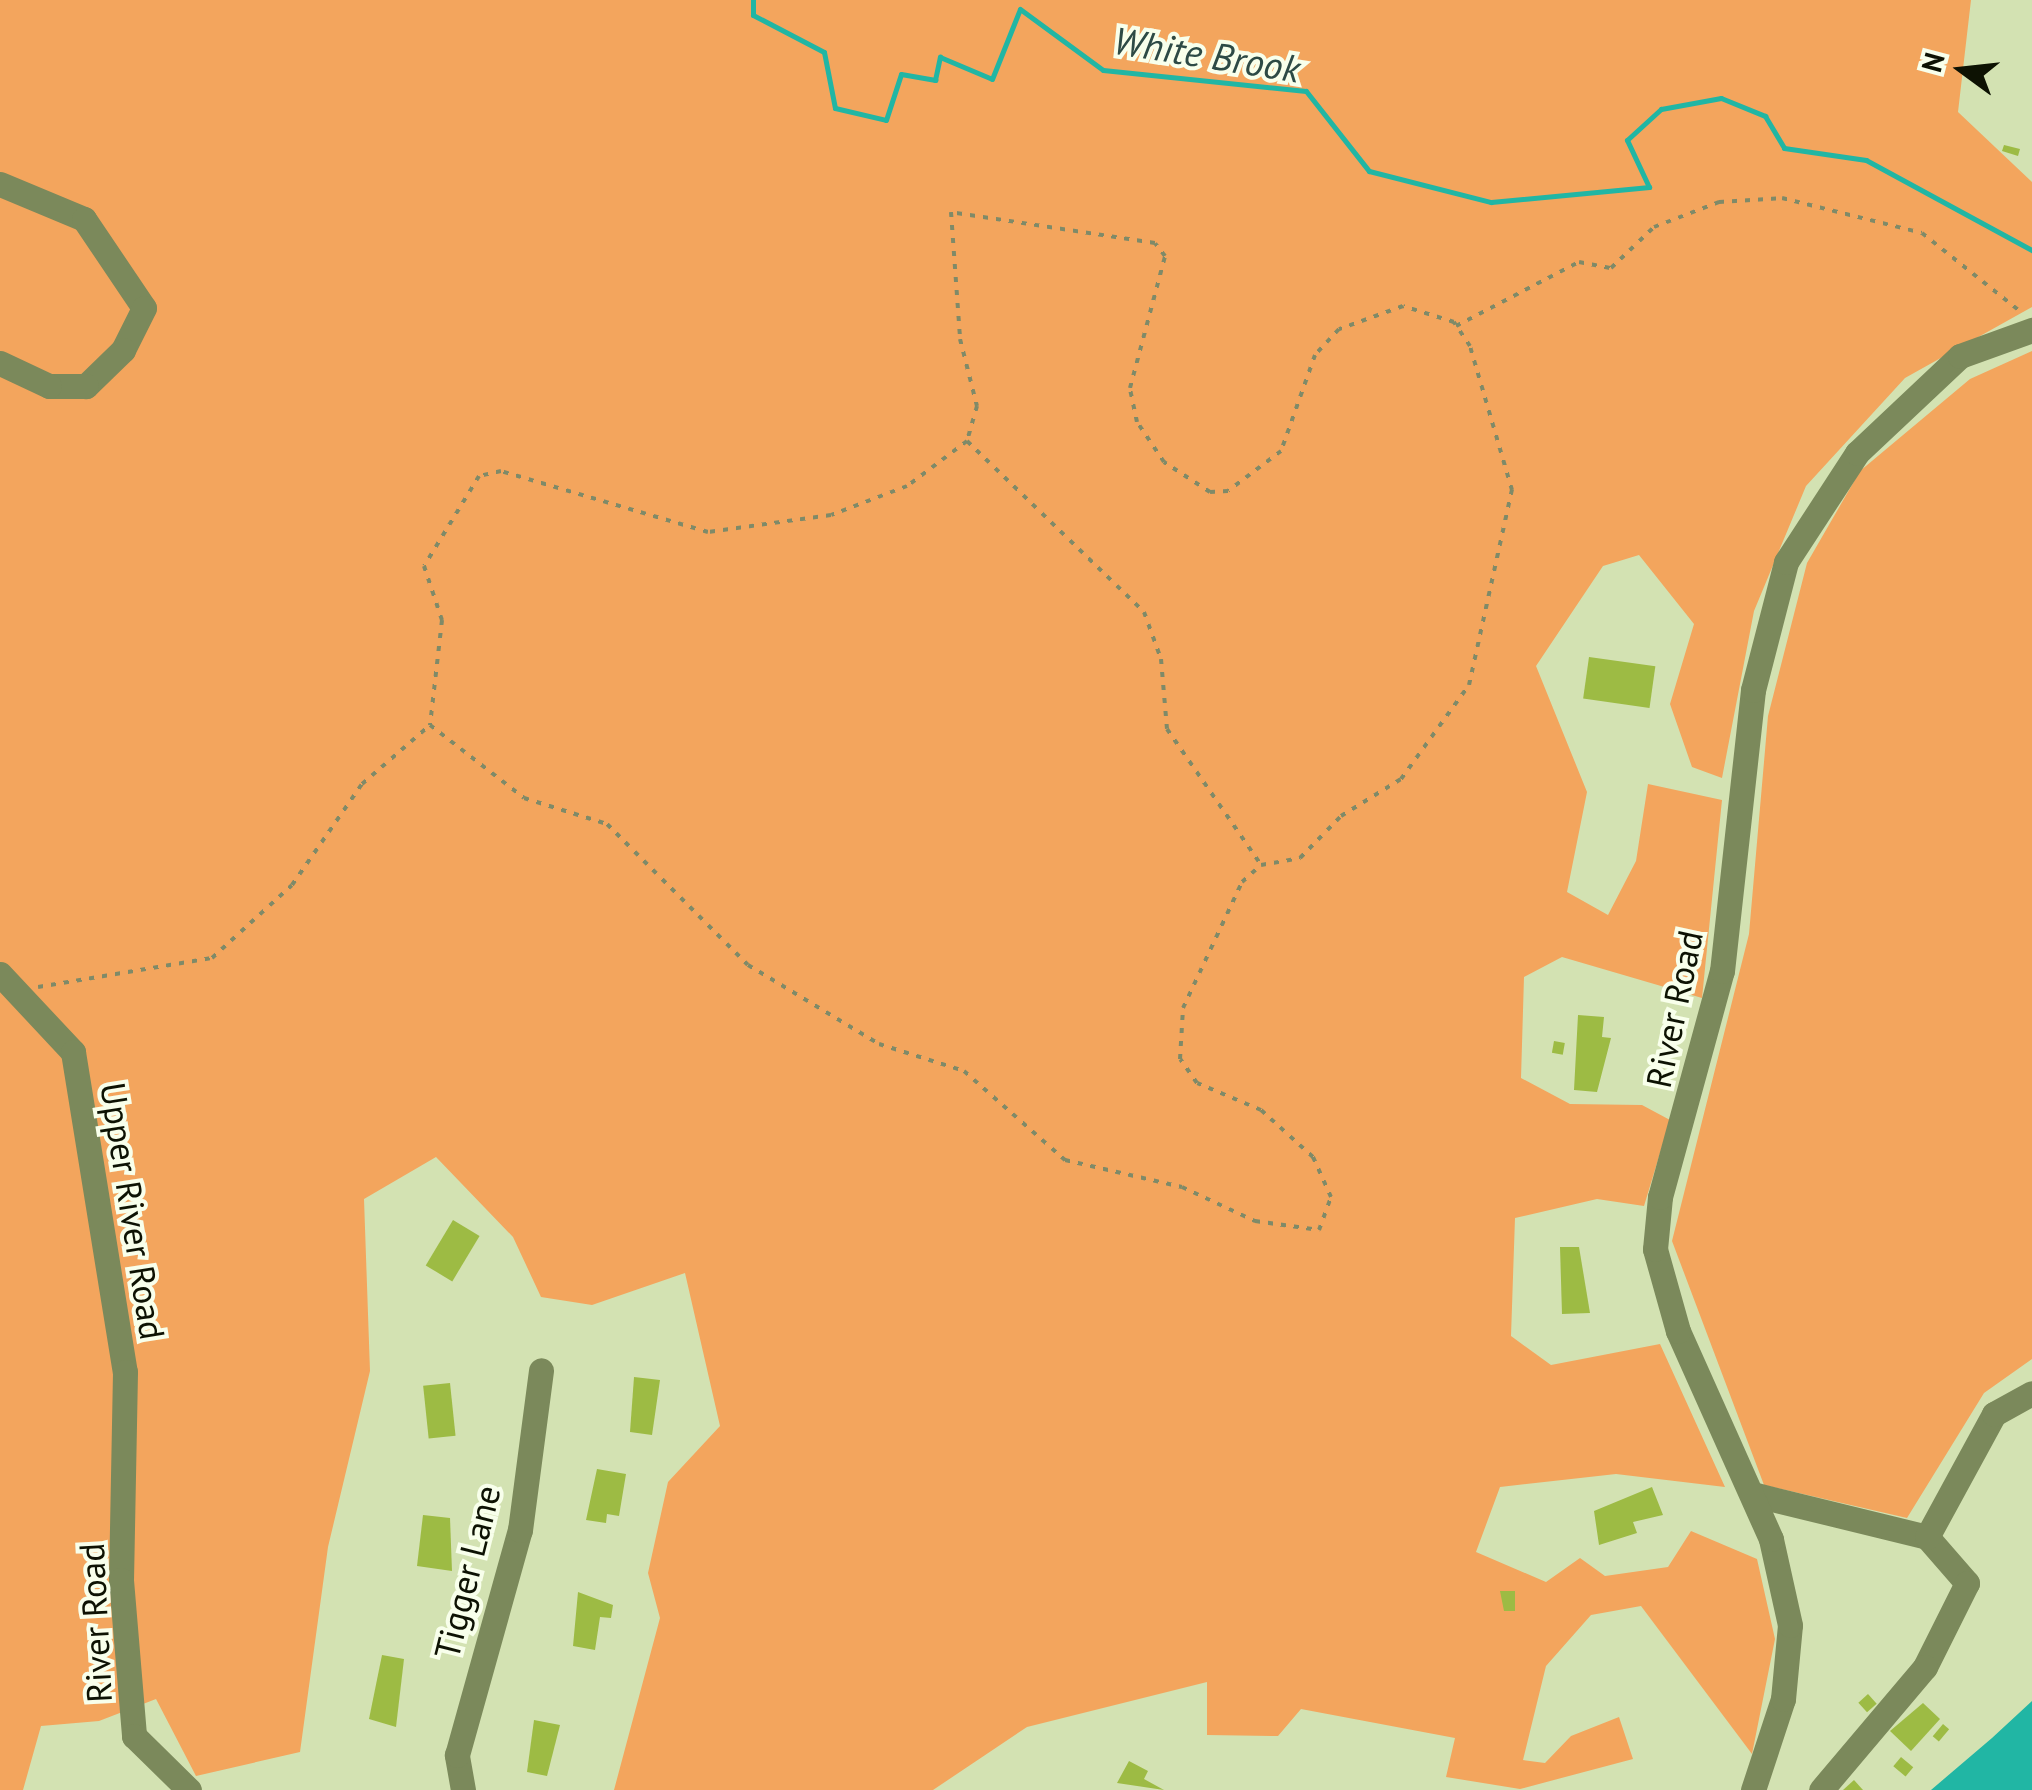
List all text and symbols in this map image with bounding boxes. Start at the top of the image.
water label: White Brook [1111,17,1303,91]
north arrow [1912,20,2012,120]
text: N [1912,48,1953,76]
street label: River Road [1637,926,1711,1092]
street label: Upper River Road [92,1080,174,1342]
street label: Tigger Lane [425,1481,509,1663]
street label: River Road [70,1542,120,1704]

